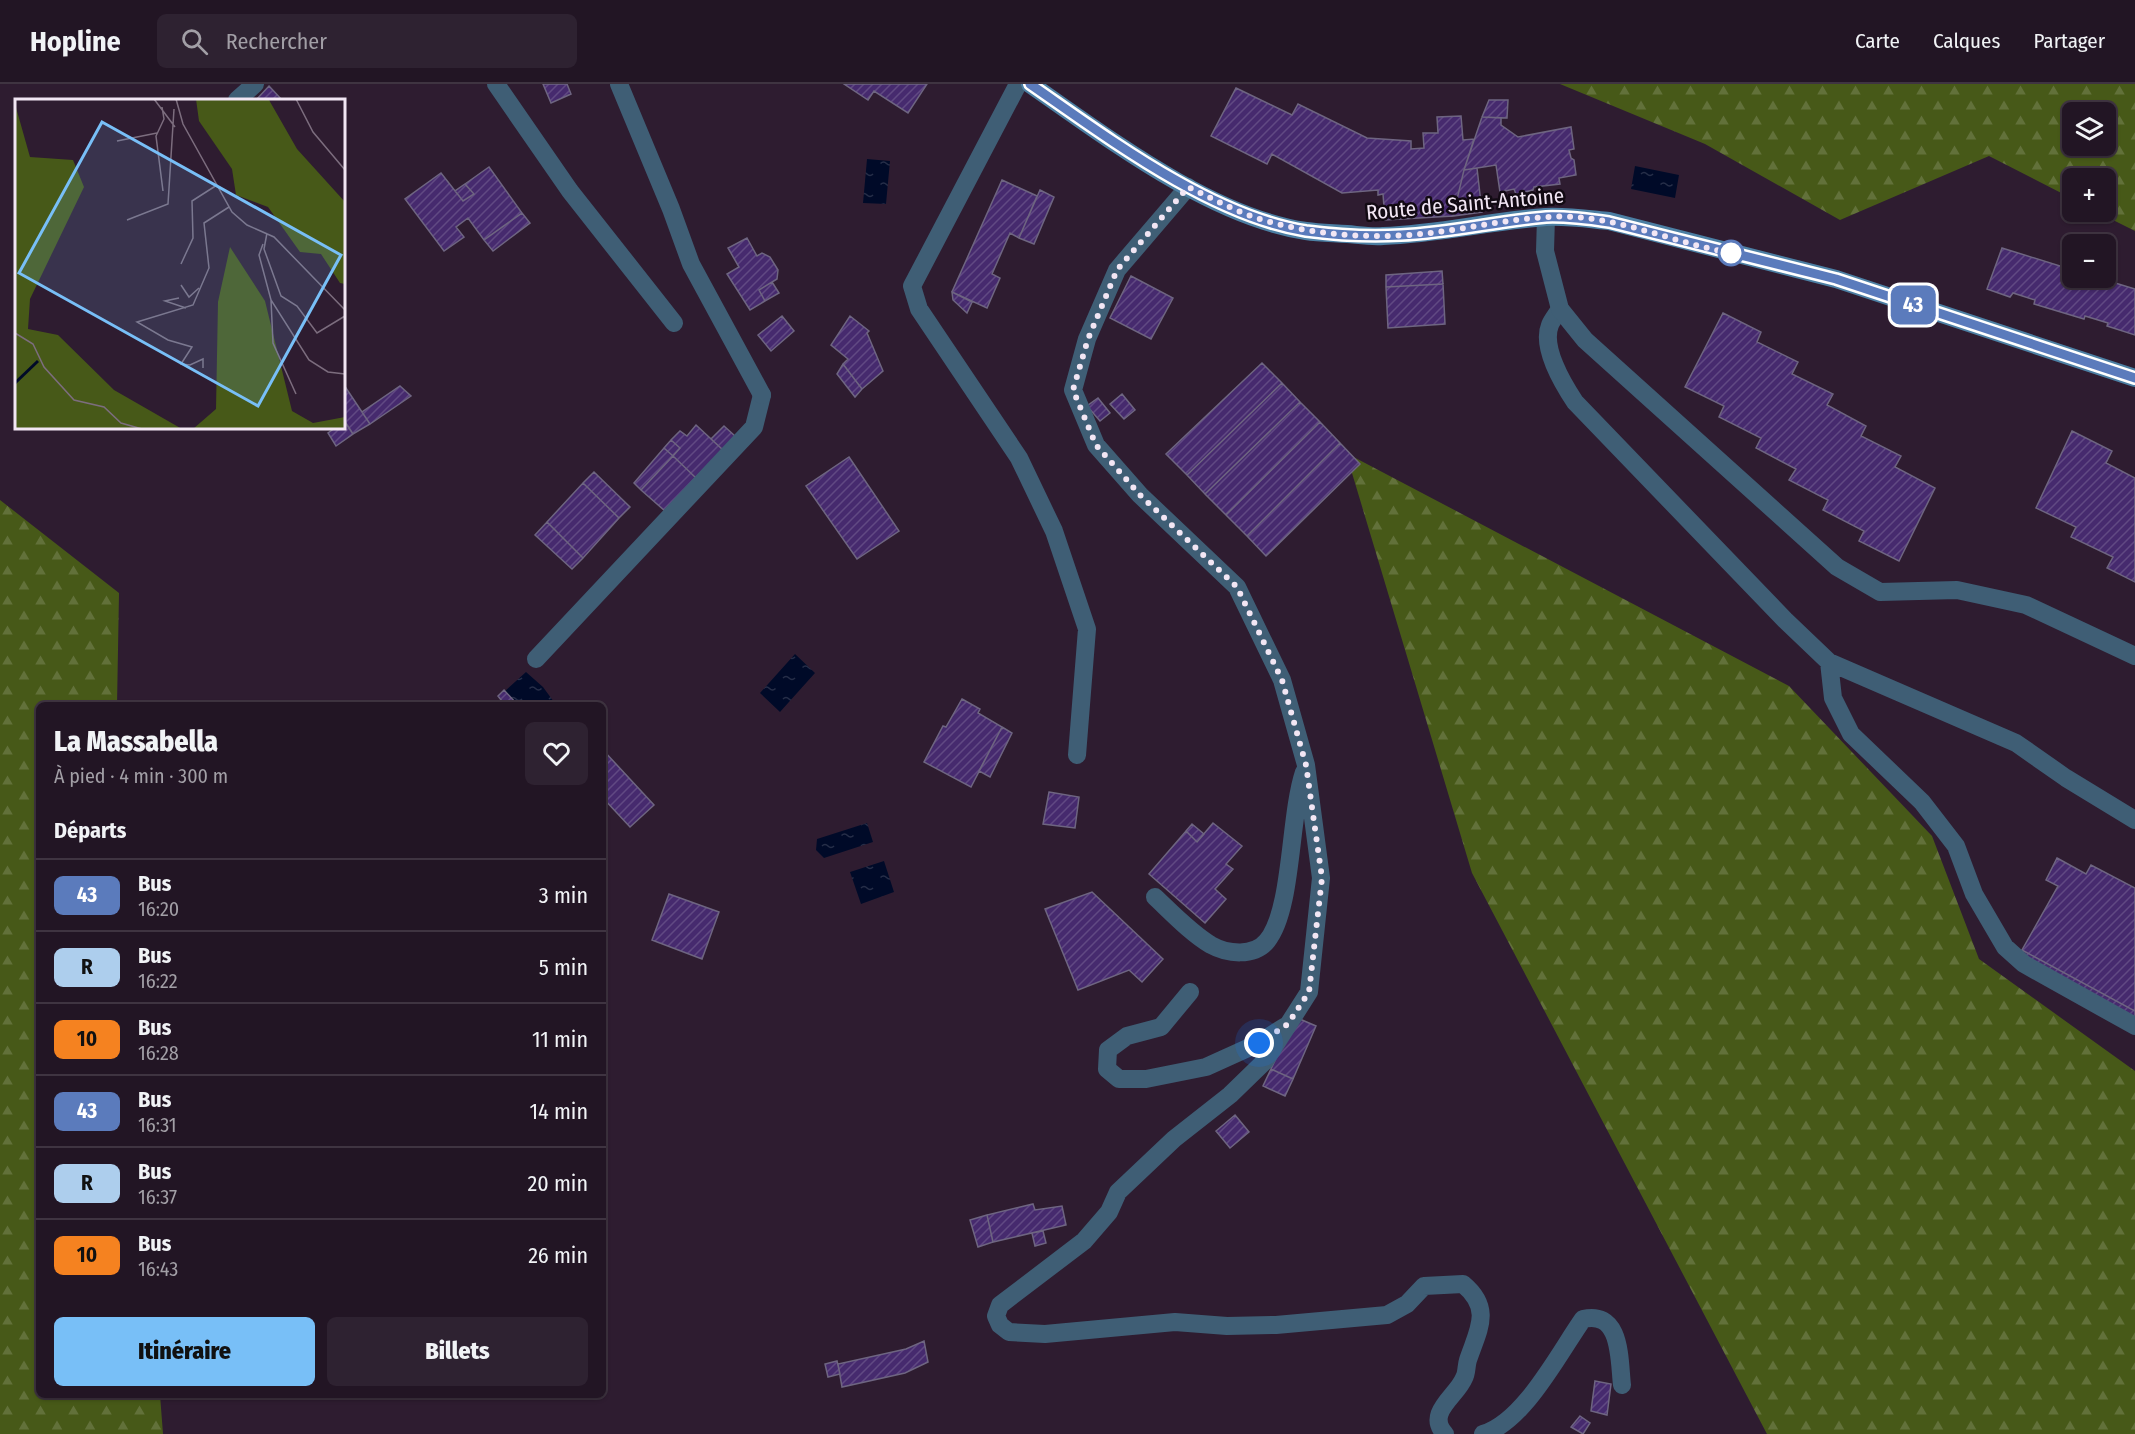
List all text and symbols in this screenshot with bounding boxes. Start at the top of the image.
search box [157,14,577,68]
text: Hopline [30,25,121,58]
icon: search [178,25,211,58]
text: Rechercher [226,28,327,55]
text: Carte [1855,28,1900,54]
text: Calques [1933,28,2000,54]
text: Partager [2033,28,2105,54]
inset map [15,99,345,429]
map controls [2062,102,2116,288]
button: layers [2062,102,2116,156]
button: + [2062,168,2116,222]
street label: Route de Saint-Antoine [1365,182,1565,226]
button: − [2062,234,2116,288]
unlabelled marker [1718,240,1744,266]
line badge: 43 [1886,286,1940,324]
text: 43 [1903,292,1923,318]
button: heart [525,722,588,785]
text: La Massabella [54,725,218,758]
text: À pied · 4 min · 300 m [54,764,228,788]
text: Départs [54,817,126,844]
text: Bus [138,870,171,897]
text: 43 [77,882,97,908]
text: 3 min [539,882,588,909]
text: 16:20 [138,897,179,921]
text: Bus [138,942,171,969]
text: R [81,954,93,980]
text: 5 min [539,954,588,981]
text: 16:22 [138,969,178,993]
text: Bus [138,1014,171,1041]
text: 10 [77,1026,97,1052]
text: 11 min [532,1026,588,1053]
your location [1244,1028,1274,1058]
text: 16:28 [138,1041,179,1065]
text: Bus [138,1086,171,1113]
text: 43 [77,1098,97,1124]
text: 14 min [530,1098,588,1125]
text: 16:31 [138,1113,176,1137]
text: Bus [138,1158,171,1185]
text: R [81,1170,93,1196]
text: 20 min [528,1170,588,1197]
text: 16:37 [138,1185,177,1209]
text: Bus [138,1230,171,1257]
text: 10 [77,1242,97,1268]
text: 26 min [528,1242,588,1269]
text: 16:43 [138,1257,178,1281]
button: Itinéraire [54,1317,315,1386]
button: Billets [327,1317,588,1386]

